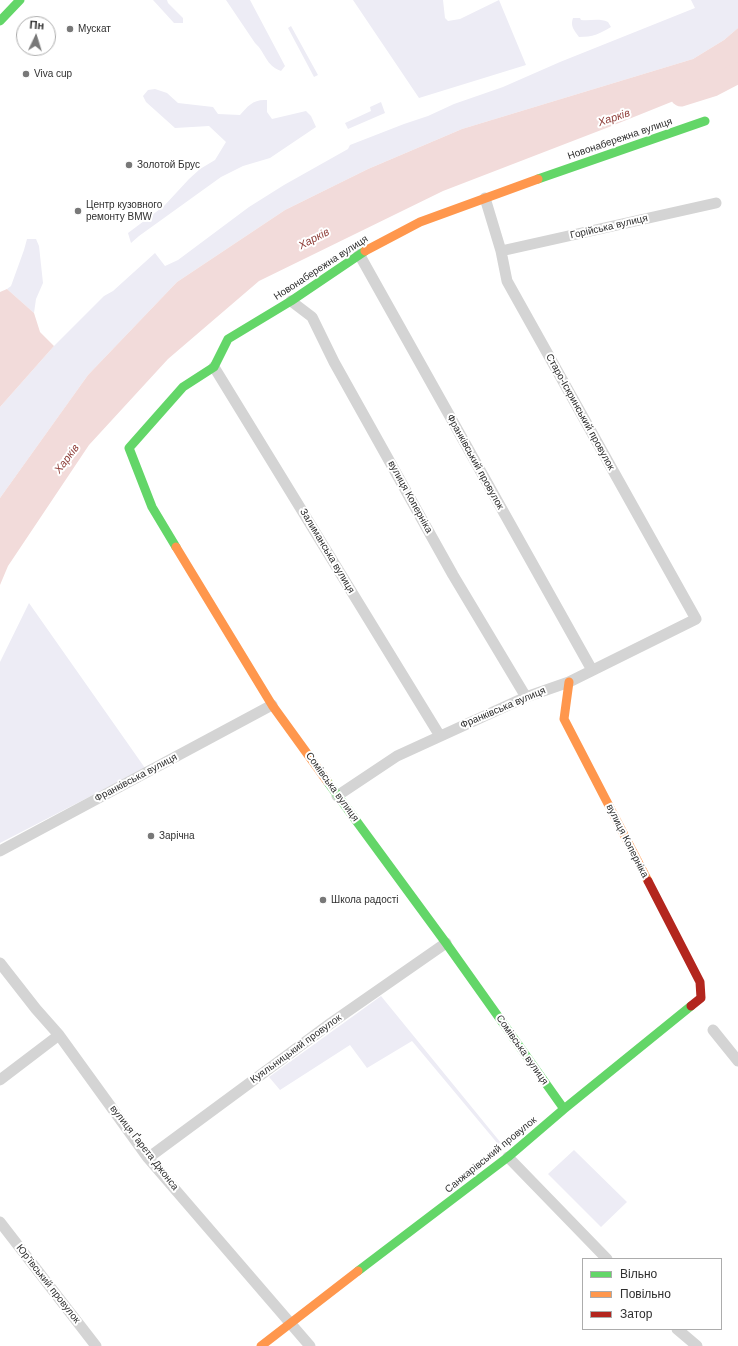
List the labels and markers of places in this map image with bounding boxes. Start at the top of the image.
place label: Мускат [78,23,111,35]
marker: Мускат [65,24,75,34]
place label: Viva cup [34,68,72,80]
marker: Viva cup [21,69,31,79]
place label: Золотой Брус [137,159,200,171]
marker: Золотой Брус [124,160,134,170]
place label: Центр кузовного ремонту BMW [86,199,162,222]
marker: Центр кузовного ремонту BMW [73,206,83,216]
place label: Зарічна [159,830,195,842]
marker: Зарічна [146,831,156,841]
place label: Школа радості [331,894,398,906]
marker: Школа радості [318,895,328,905]

